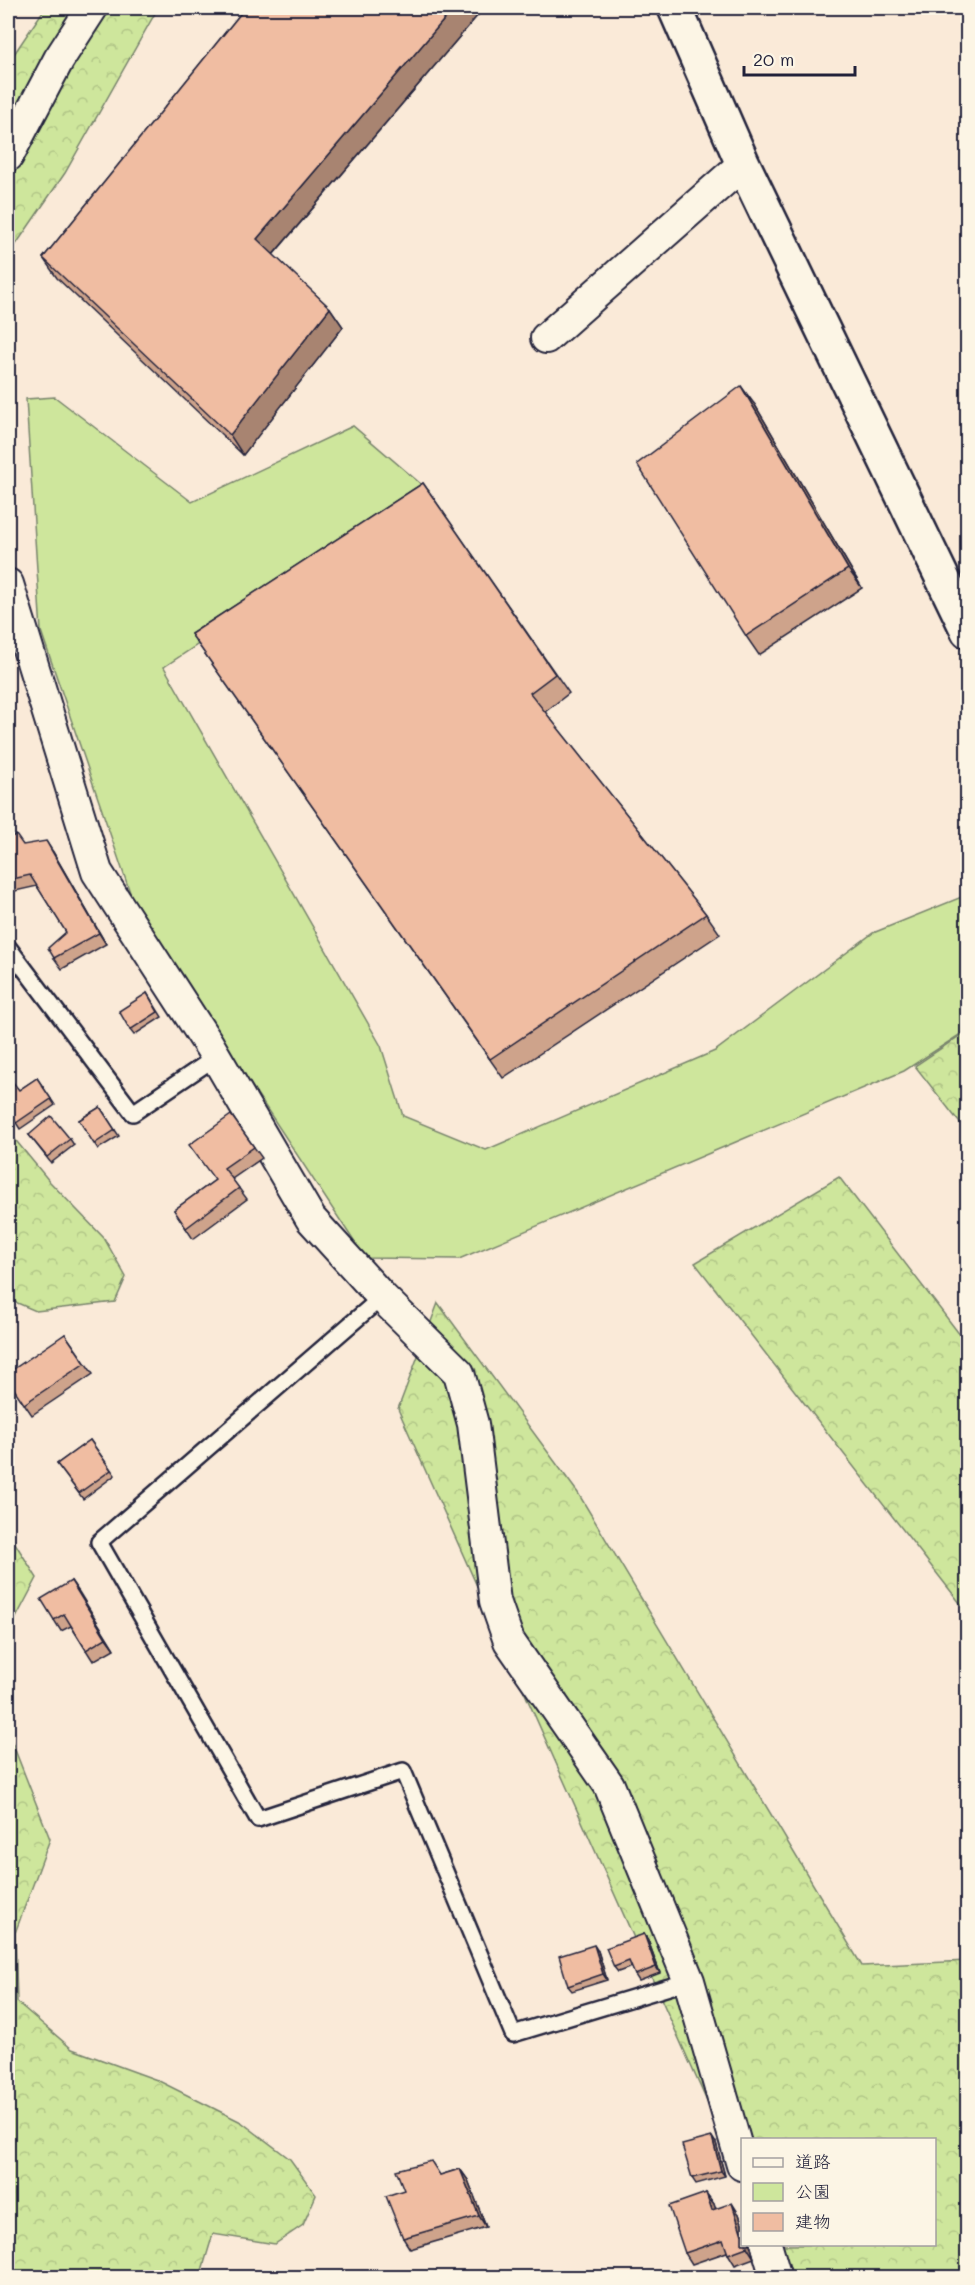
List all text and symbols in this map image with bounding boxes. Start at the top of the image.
scale bar [744,39,855,77]
text: 20 m [753,47,794,71]
legend [741,2138,936,2246]
text: 道路 [795,2149,831,2173]
text: 公園 [795,2179,831,2203]
text: 建物 [795,2209,831,2233]

